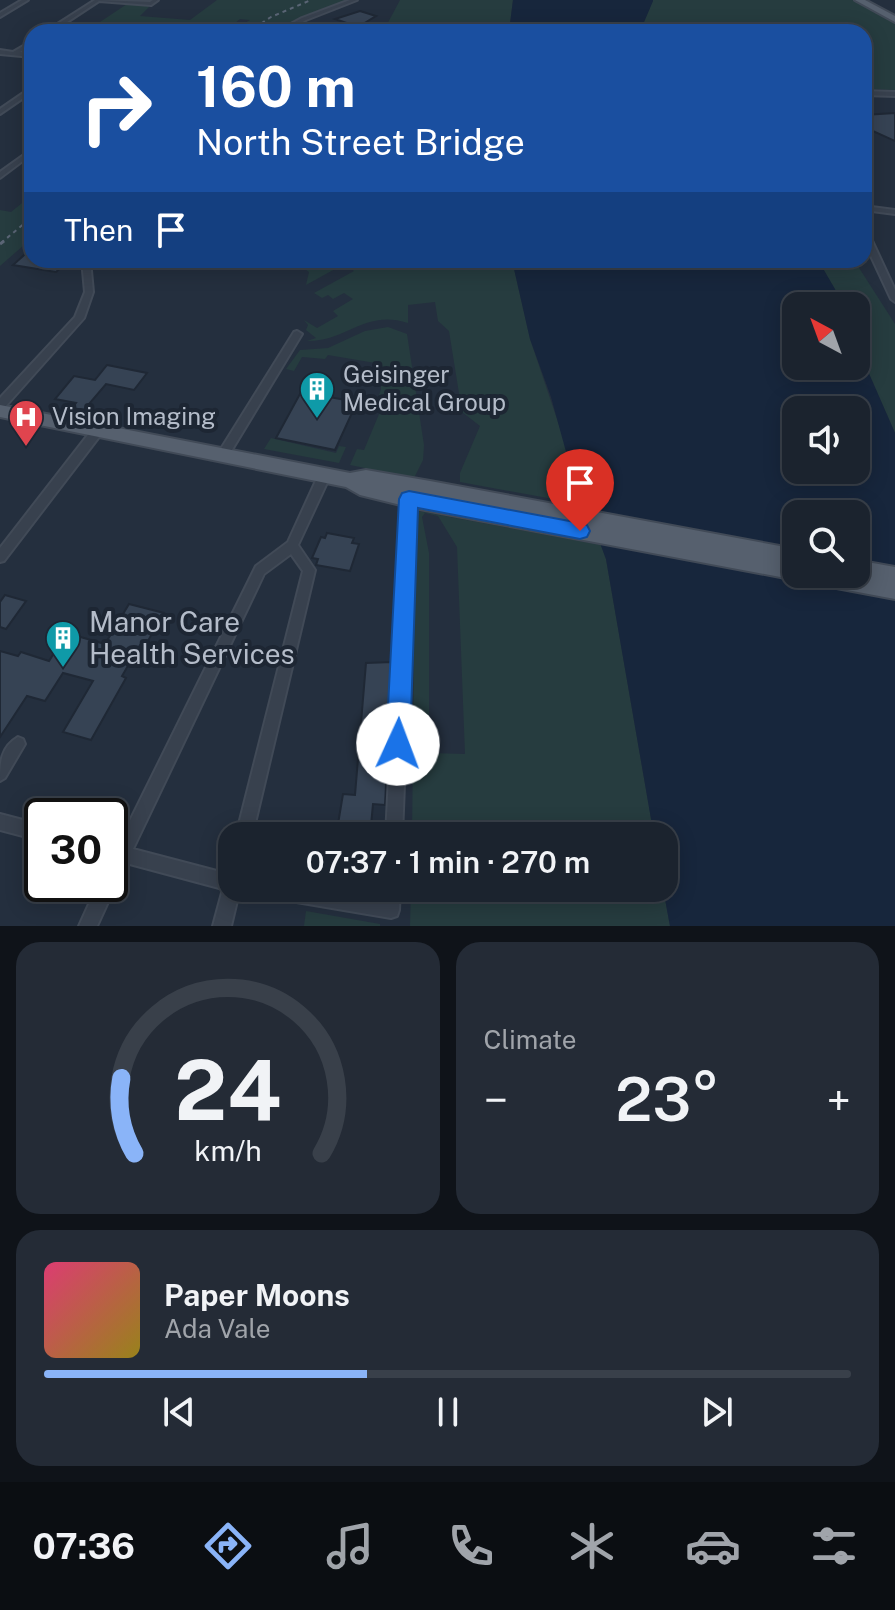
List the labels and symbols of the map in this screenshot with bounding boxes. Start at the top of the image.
north arrow [782,292,870,380]
place label: Geisinger Medical Group [343,360,506,416]
building icon: Geisinger Medical Group [298,370,336,420]
hospital icon: Vision Imaging [7,398,45,448]
place label: Vision Imaging [52,402,216,430]
pin [546,449,614,531]
place label: Manor Care Health Services [89,605,295,670]
building icon: Manor Care Health Services [44,619,82,669]
position arrow [356,702,440,786]
speed limit sign: 30 [24,798,128,902]

